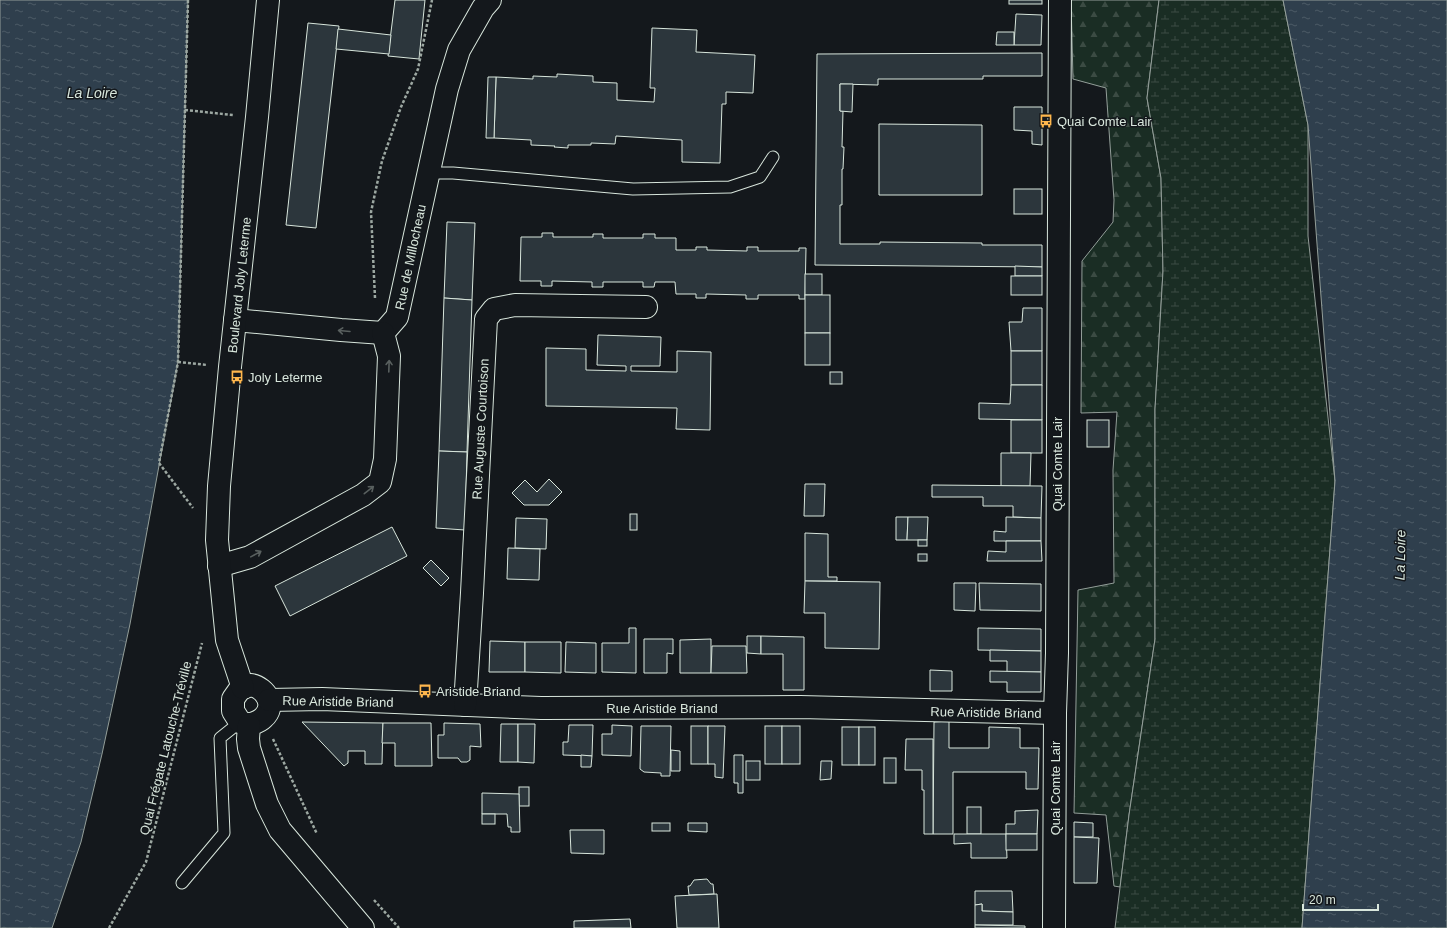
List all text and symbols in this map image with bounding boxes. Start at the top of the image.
water label: La Loire [67,85,118,101]
bus stop icon: Quai Comte Lair [1038,113,1054,129]
place label: Quai Comte Lair [1057,114,1152,129]
street label: Rue de Millocheau [392,203,429,311]
street label: Boulevard Joly Leterme [225,216,254,354]
one-way arrow [338,327,351,334]
street label: Rue Auguste Courtoison [469,358,492,500]
one-way arrow [385,360,392,373]
bus stop icon: Joly Leterme [229,369,245,385]
place label: Joly Leterme [248,370,322,385]
street label: Quai Comte Lair [1050,416,1065,511]
one-way arrow [364,486,375,495]
water label: La Loire [1392,529,1408,580]
one-way arrow [250,550,262,557]
street label: Quai Frégate Latouche-Tréville [137,660,194,837]
bus stop icon: Aristide Briand [417,683,433,699]
place label: Aristide Briand [436,684,521,699]
street label: Rue Aristide Briand [282,693,394,710]
street label: Rue Aristide Briand [606,701,718,716]
street label: Rue Aristide Briand [930,704,1042,721]
street label: Quai Comte Lair [1048,740,1063,835]
scale bar [1303,886,1378,912]
text: 20 m [1309,893,1336,907]

